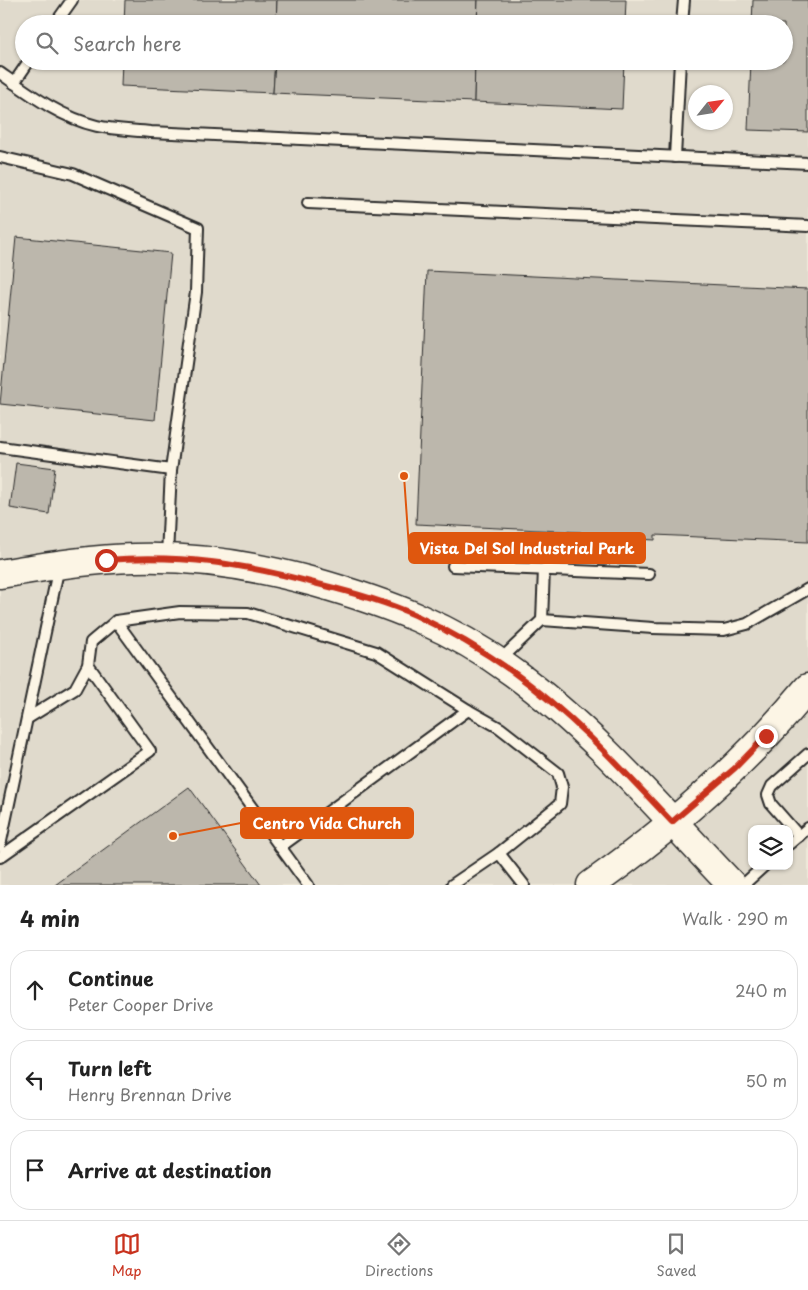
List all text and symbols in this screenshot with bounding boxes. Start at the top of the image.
search box [15,15,793,70]
icon: search [33,29,61,57]
text: Search here [73,29,182,57]
north arrow [688,85,733,130]
callout: Vista Del Sol Industrial Park [409,533,645,563]
text: Vista Del Sol Industrial Park [419,536,635,559]
route start [95,549,118,572]
route end [755,725,778,748]
callout: Centro Vida Church [241,808,413,838]
text: Centro Vida Church [252,811,402,834]
map controls [748,825,793,870]
button: layers [748,825,793,870]
text: 4 min [20,902,80,934]
text: Walk · 290 m [682,906,788,930]
text: Continue [68,964,154,992]
icon: ahead [21,976,49,1004]
text: 240 m [735,978,787,1002]
text: Peter Cooper Drive [68,992,213,1016]
text: Turn left [68,1054,152,1082]
icon: left [21,1066,49,1094]
text: 50 m [746,1068,787,1092]
text: Henry Brennan Drive [68,1082,232,1106]
icon: arrive [21,1156,49,1184]
text: Arrive at destination [68,1156,272,1184]
tab: Map [112,1230,142,1281]
tab: Directions [365,1230,433,1281]
tab: Saved [657,1230,696,1281]

